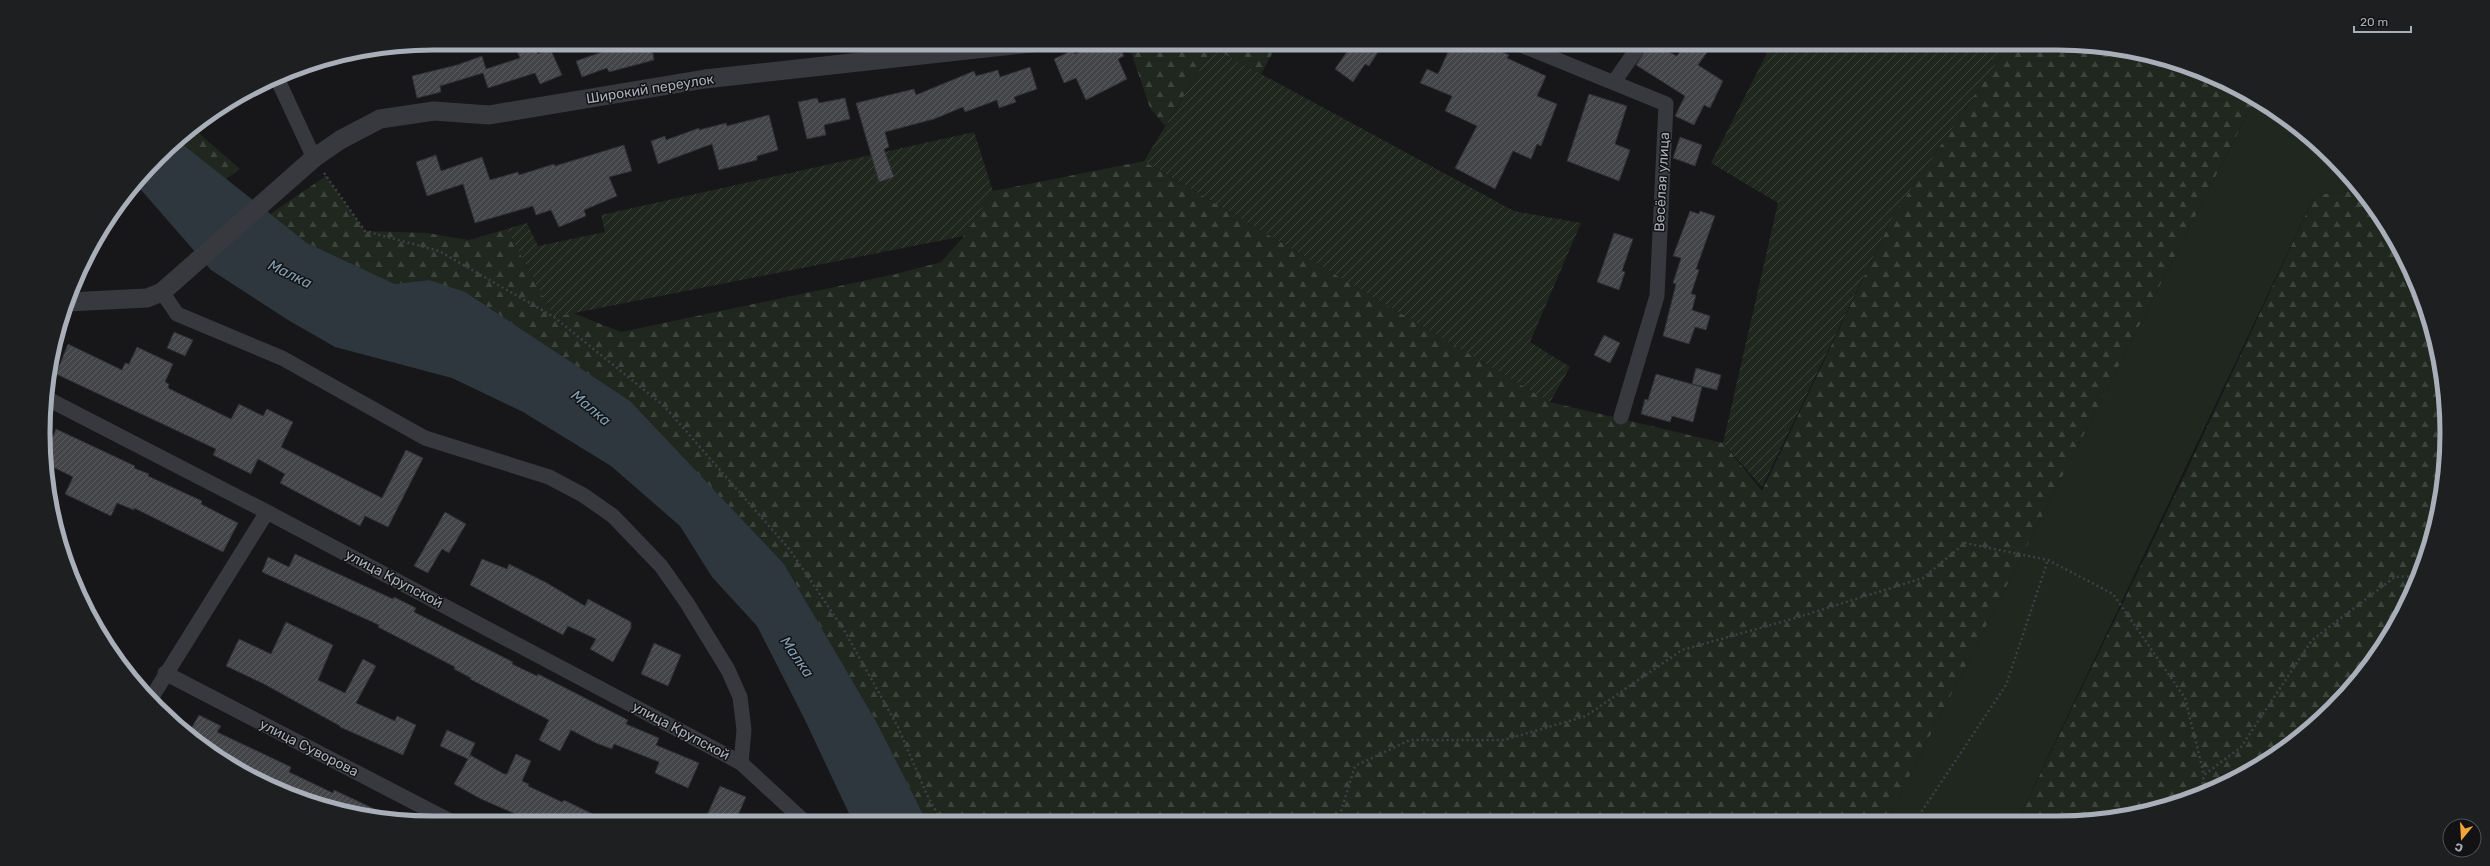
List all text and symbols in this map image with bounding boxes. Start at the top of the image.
scale bar [2354,8,2411,34]
text: 20 m [2360,15,2388,29]
street label: Широкий переулок [585,70,716,108]
street label: Весёлая улица [1651,132,1673,232]
water label: Малка [265,256,315,292]
water label: Малка [568,386,615,430]
street label: улица Крупской [342,546,446,612]
water label: Малка [776,633,818,681]
street label: улица Крупской [629,698,733,764]
street label: улица Суворова [257,716,361,780]
north arrow [2442,818,2482,858]
text: С [2453,840,2465,854]

